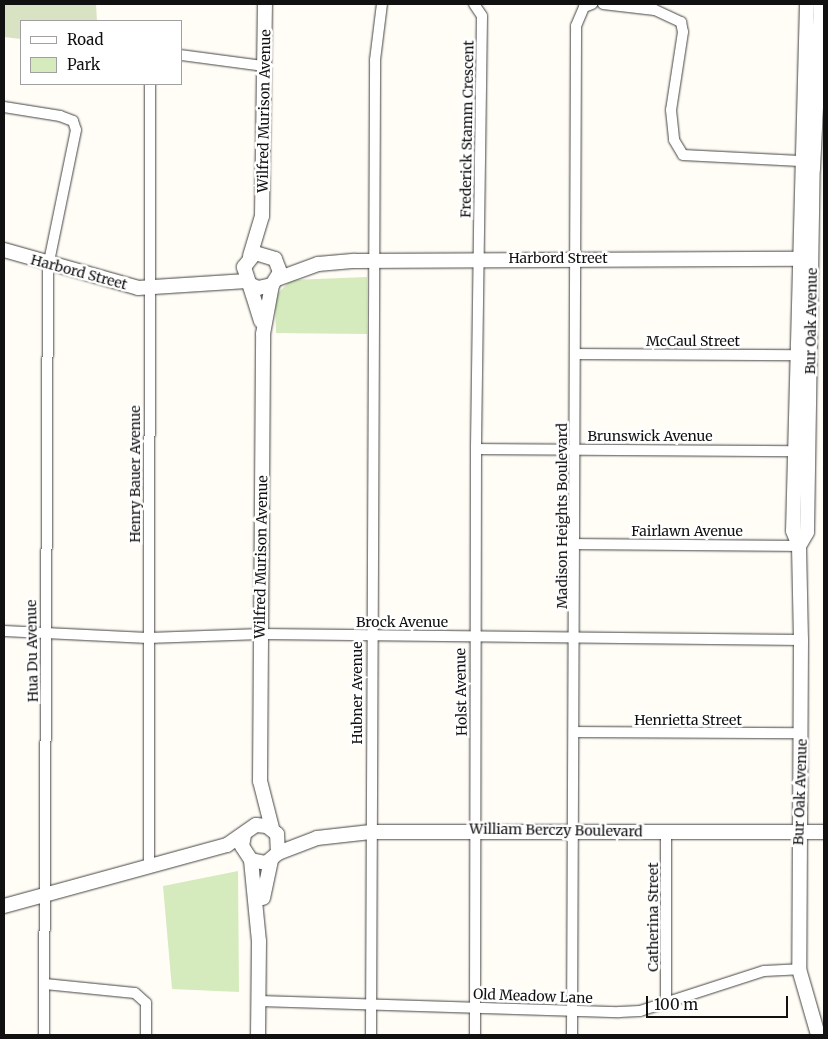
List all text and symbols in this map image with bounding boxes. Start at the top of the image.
legend [20,20,182,85]
street label: Wilfred Murison Avenue [254,29,274,193]
text: Road [67,30,103,49]
street label: Frederick Stamm Crescent [457,40,477,218]
text: Park [67,55,100,74]
street label: Harbord Street [508,250,608,266]
street label: Harbord Street [29,251,129,293]
street label: Bur Oak Avenue [802,268,820,374]
street label: McCaul Street [646,333,740,349]
street label: Henry Bauer Avenue [127,405,143,543]
street label: Madison Heights Boulevard [554,423,570,609]
street label: Brunswick Avenue [587,428,713,444]
street label: Wilfred Murison Avenue [251,475,271,639]
street label: Fairlawn Avenue [631,523,743,539]
street label: Hua Du Avenue [23,600,41,702]
street label: Brock Avenue [356,614,448,630]
street label: Hubner Avenue [349,641,365,745]
street label: Holst Avenue [452,648,470,736]
street label: Henrietta Street [634,712,742,728]
street label: Bur Oak Avenue [790,738,810,846]
street label: William Berczy Boulevard [469,820,643,840]
street label: Catherina Street [645,862,661,972]
street label: Old Meadow Lane [473,986,593,1006]
scale bar [648,986,790,1018]
text: 100 m [654,995,698,1014]

